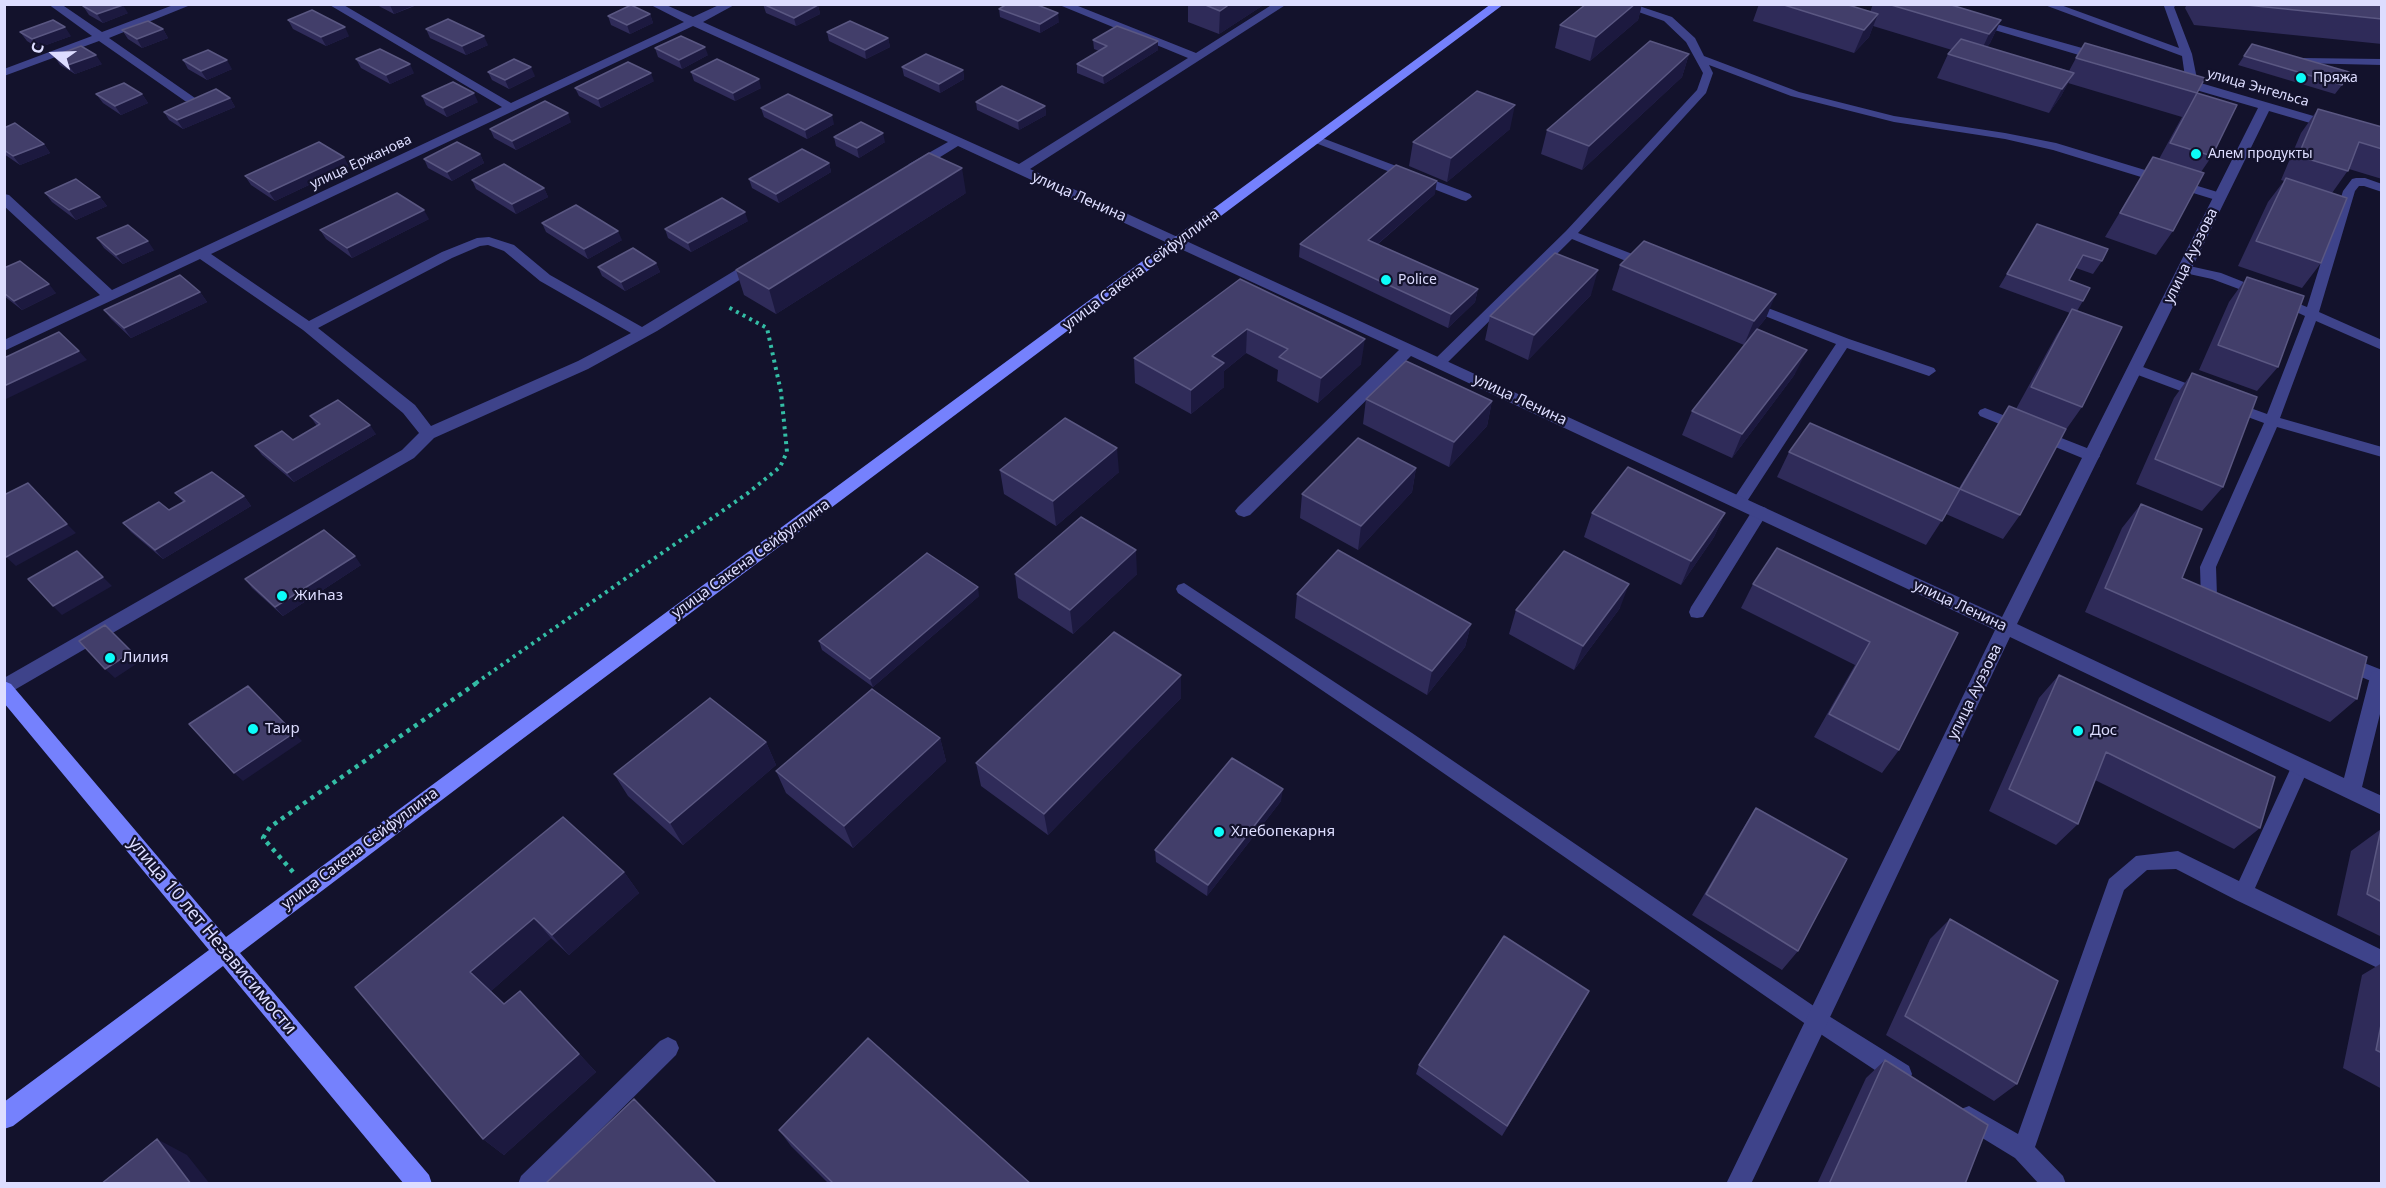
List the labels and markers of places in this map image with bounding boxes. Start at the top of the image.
place label: Пряжа [2313,70,2358,86]
marker: Пряжа [2294,71,2308,85]
place label: Алем продукты [2208,146,2313,162]
marker: Алем продукты [2189,147,2203,161]
place label: Police [1398,272,1437,288]
marker: Police [1379,273,1393,287]
place label: ЖиҺаз [294,587,343,605]
marker: ЖиҺаз [275,589,289,603]
place label: Лилия [122,649,169,667]
marker: Лилия [103,651,117,665]
place label: Таир [265,720,300,738]
marker: Таир [246,722,260,736]
place label: Дос [2090,722,2117,740]
marker: Дос [2071,724,2085,738]
place label: Хлебопекарня [1231,823,1335,841]
marker: Хлебопекарня [1212,825,1226,839]

